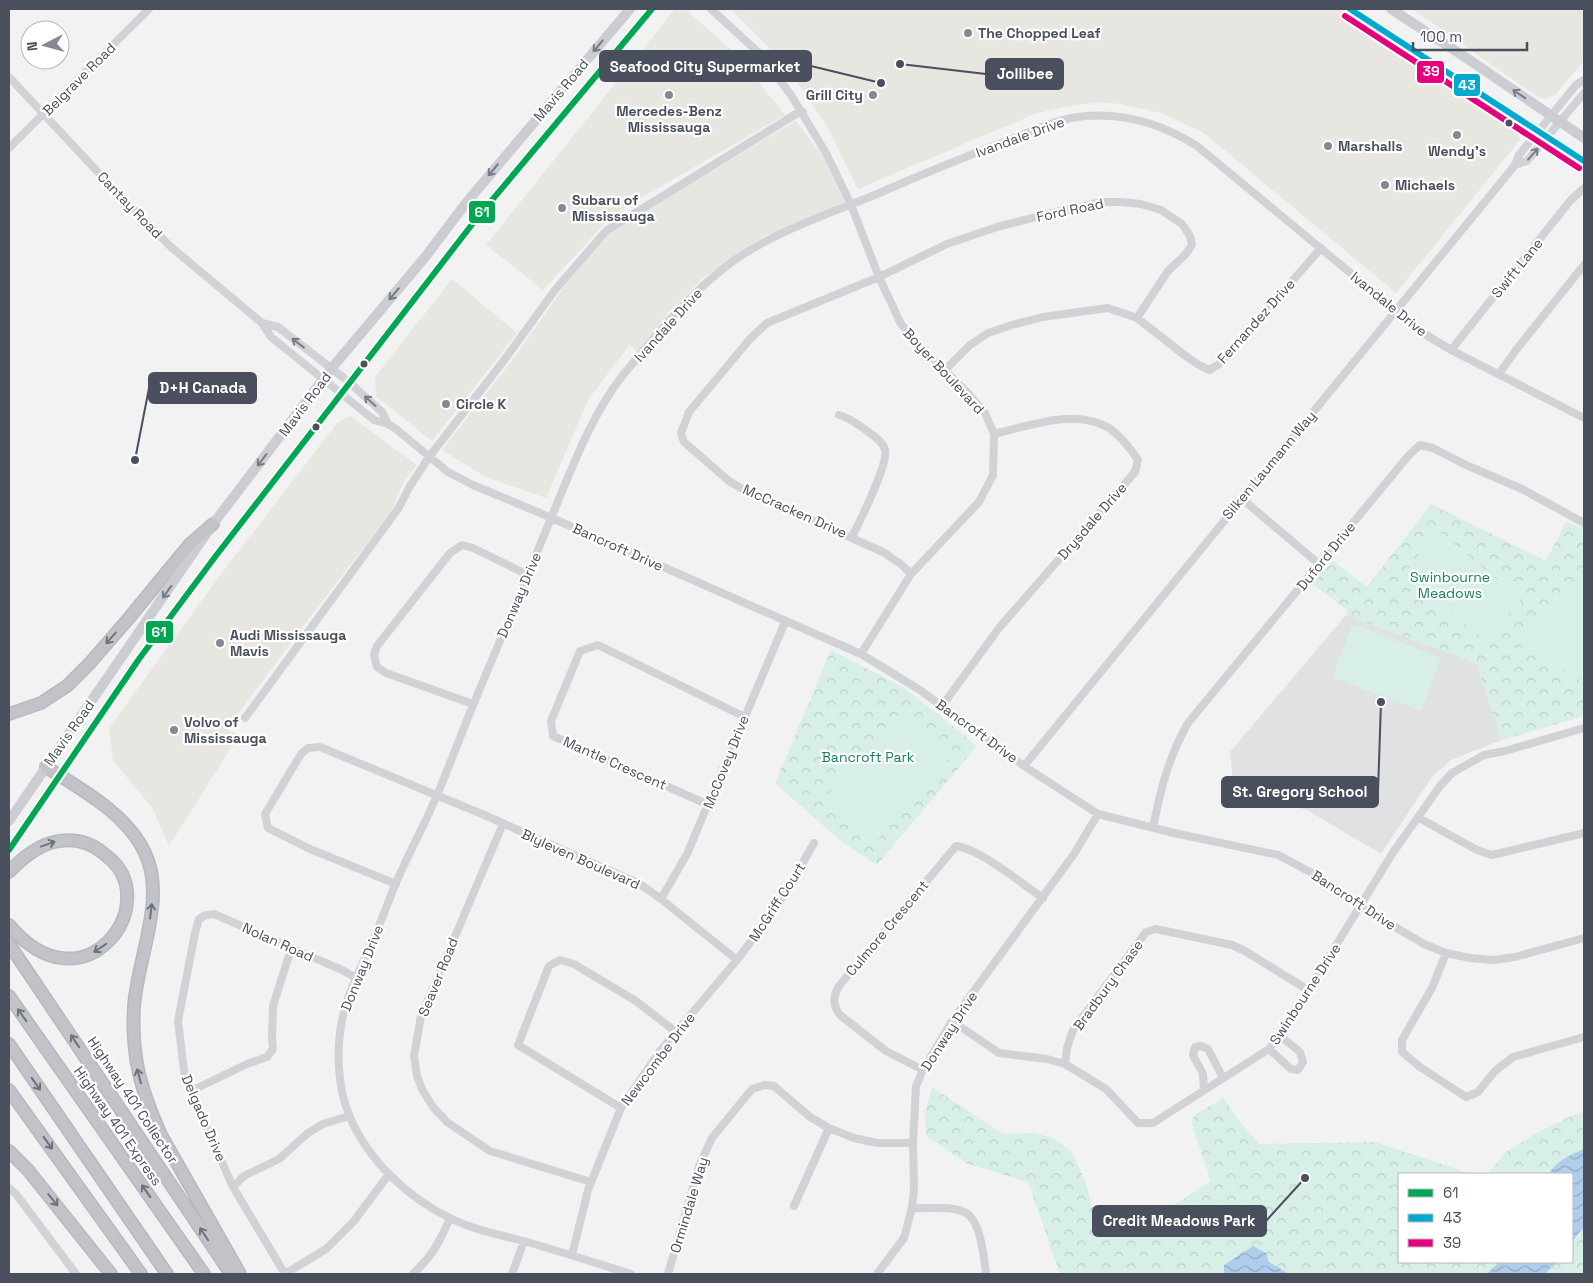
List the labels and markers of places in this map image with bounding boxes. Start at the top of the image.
place label: The Chopped Leaf [978,24,1101,42]
marker: The Chopped Leaf [962,27,974,39]
callout: Seafood City Supermarket [600,51,811,81]
callout: Jollibee [986,59,1063,89]
place label: Grill City [806,86,863,104]
marker: Mercedes-Benz Mississauga [663,89,675,101]
marker: Grill City [867,89,879,101]
place label: Mercedes-Benz Mississauga [616,102,722,136]
unlabelled marker [1504,118,1514,128]
marker: Wendy's [1451,129,1463,141]
place label: Marshalls [1338,137,1403,155]
marker: Marshalls [1322,140,1334,152]
place label: Wendy's [1428,142,1486,160]
place label: Michaels [1395,176,1455,194]
marker: Michaels [1379,179,1391,191]
place label: Subaru of Mississauga [572,191,655,225]
marker: Subaru of Mississauga [556,202,568,214]
unlabelled marker [359,359,369,369]
callout: D+H Canada [149,373,256,403]
place label: Circle K [456,395,507,413]
marker: Circle K [440,398,452,410]
unlabelled marker [311,422,321,432]
place label: Audi Mississauga Mavis [230,626,346,660]
marker: Audi Mississauga Mavis [214,637,226,649]
place label: Volvo of Mississauga [184,713,267,747]
marker: Volvo of Mississauga [168,724,180,736]
callout: St. Gregory School [1222,777,1378,807]
callout: Credit Meadows Park [1093,1206,1266,1236]

